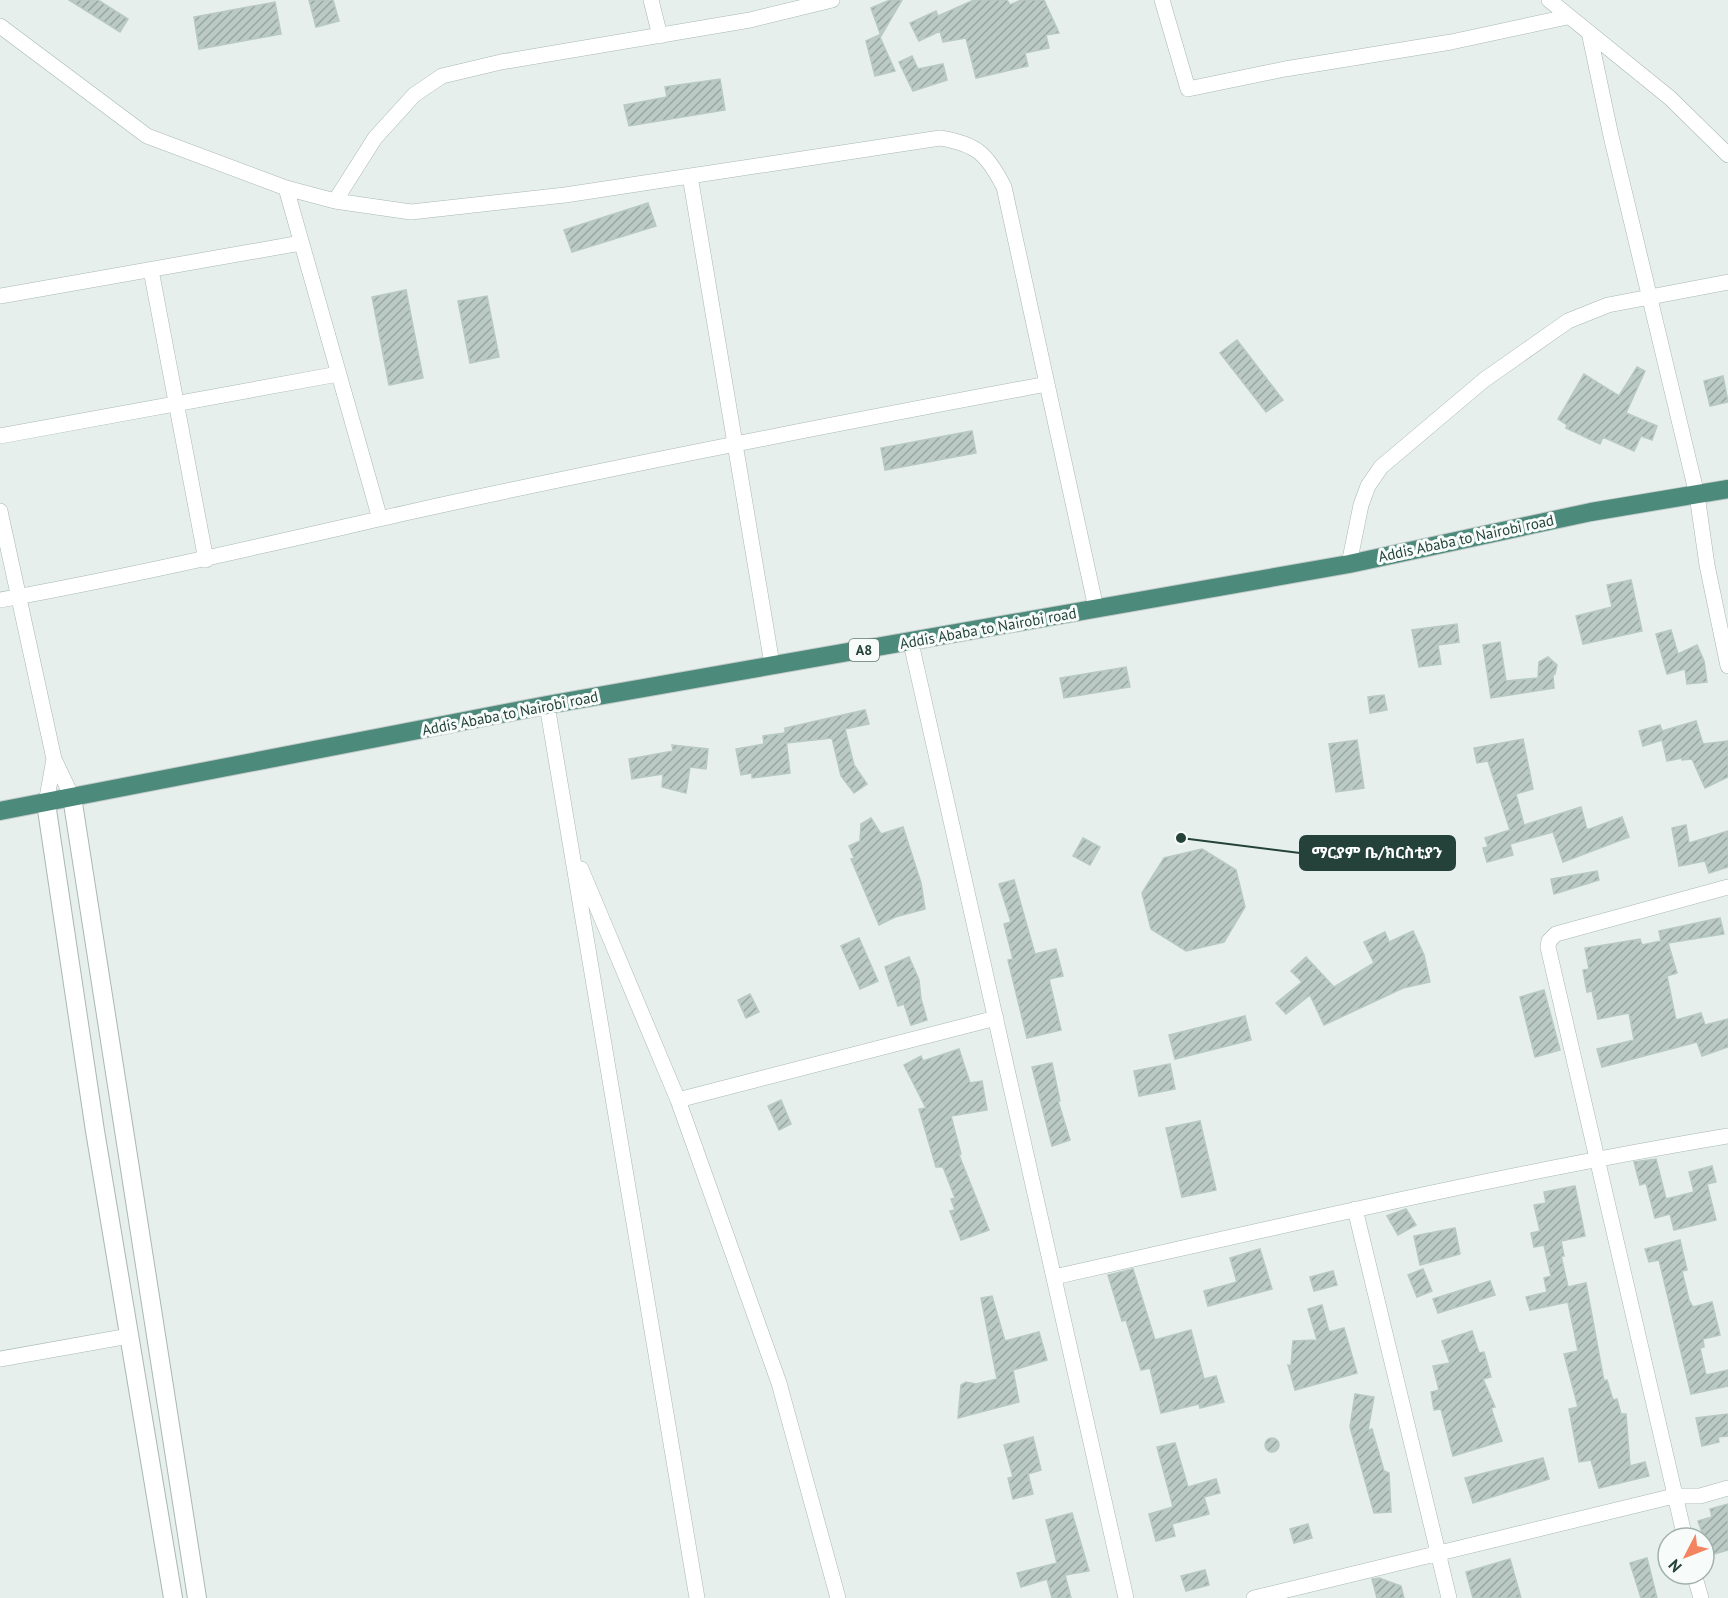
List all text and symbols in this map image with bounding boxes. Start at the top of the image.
street label: Addis Ababa to Nairobi road [1376,510,1556,566]
street label: Addis Ababa to Nairobi road [898,603,1078,653]
road number: A8 [849,639,879,661]
street label: Addis Ababa to Nairobi road [420,687,600,739]
callout: ማርያም ቤ/ክርስቲያን [1300,836,1455,870]
text: ማርያም ቤ/ክርስቲያን [1311,842,1443,862]
north arrow [1656,1526,1716,1586]
text: N [1664,1555,1686,1577]

